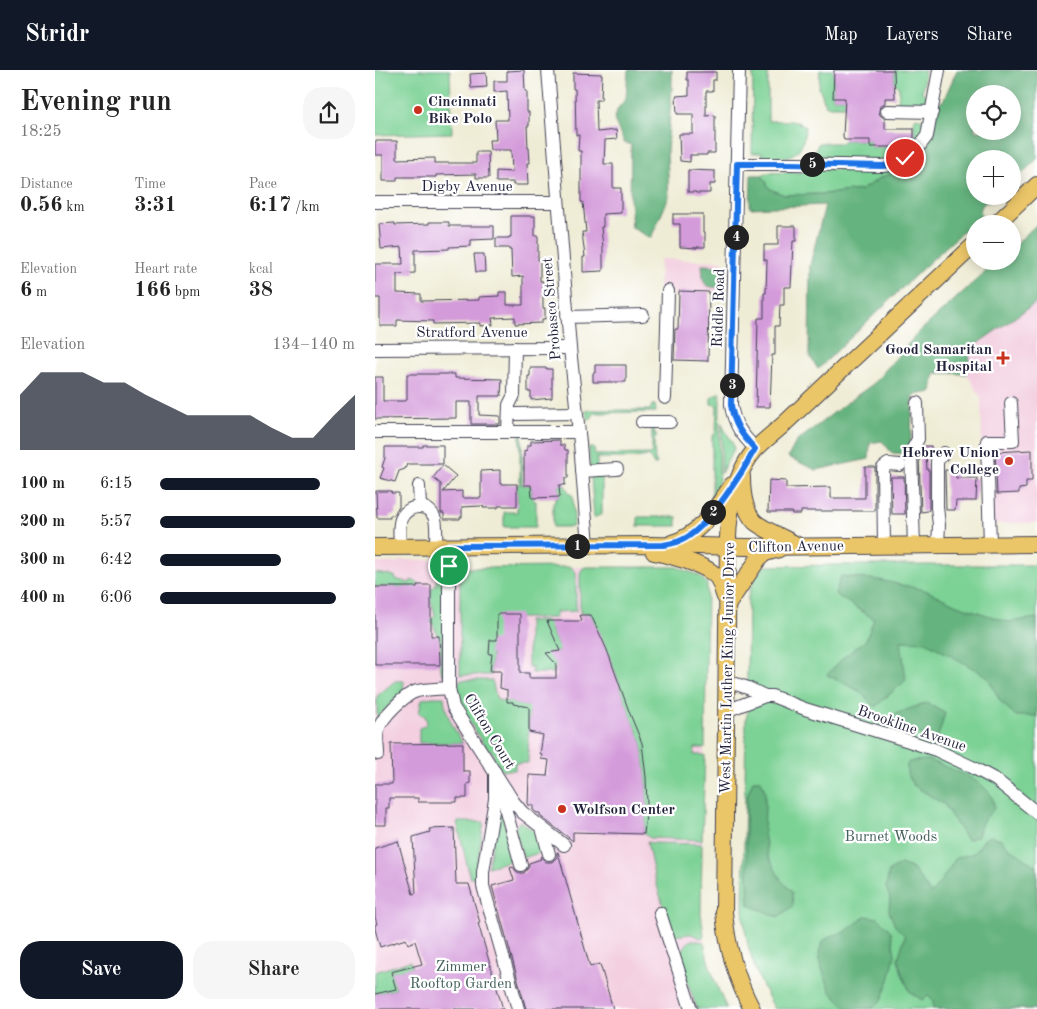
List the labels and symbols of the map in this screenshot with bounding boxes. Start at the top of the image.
place label: Cincinnati Bike Polo [428,95,496,127]
marker: Cincinnati Bike Polo [412,104,424,116]
pin [884,137,926,179]
pin: 5 [799,152,825,176]
street label: Digby Avenue [421,180,513,195]
pin: 4 [723,224,749,250]
street label: Probasco Street [541,257,564,361]
street label: Riddle Road [711,268,728,348]
street label: Stratford Avenue [416,326,528,341]
place label: Good Samaritan Hospital [885,343,992,375]
marker: Good Samaritan Hospital [996,351,1010,365]
pin: 3 [719,372,745,398]
place label: Hebrew Union College [902,446,999,478]
marker: Hebrew Union College [1003,455,1015,467]
pin: 2 [701,500,725,524]
pin: 1 [565,534,589,558]
street label: Clifton Avenue [748,539,844,556]
street label: West Martin Luther King Junior Drive [719,542,738,794]
pin [428,545,470,587]
street label: Clifton Court [460,691,517,772]
street label: Brookline Avenue [855,704,968,755]
marker: Wolfson Center [556,803,568,815]
place label: Wolfson Center [572,803,676,818]
park label: Burnet Woods [845,830,937,845]
park label: Zimmer Rooftop Garden [410,960,512,992]

